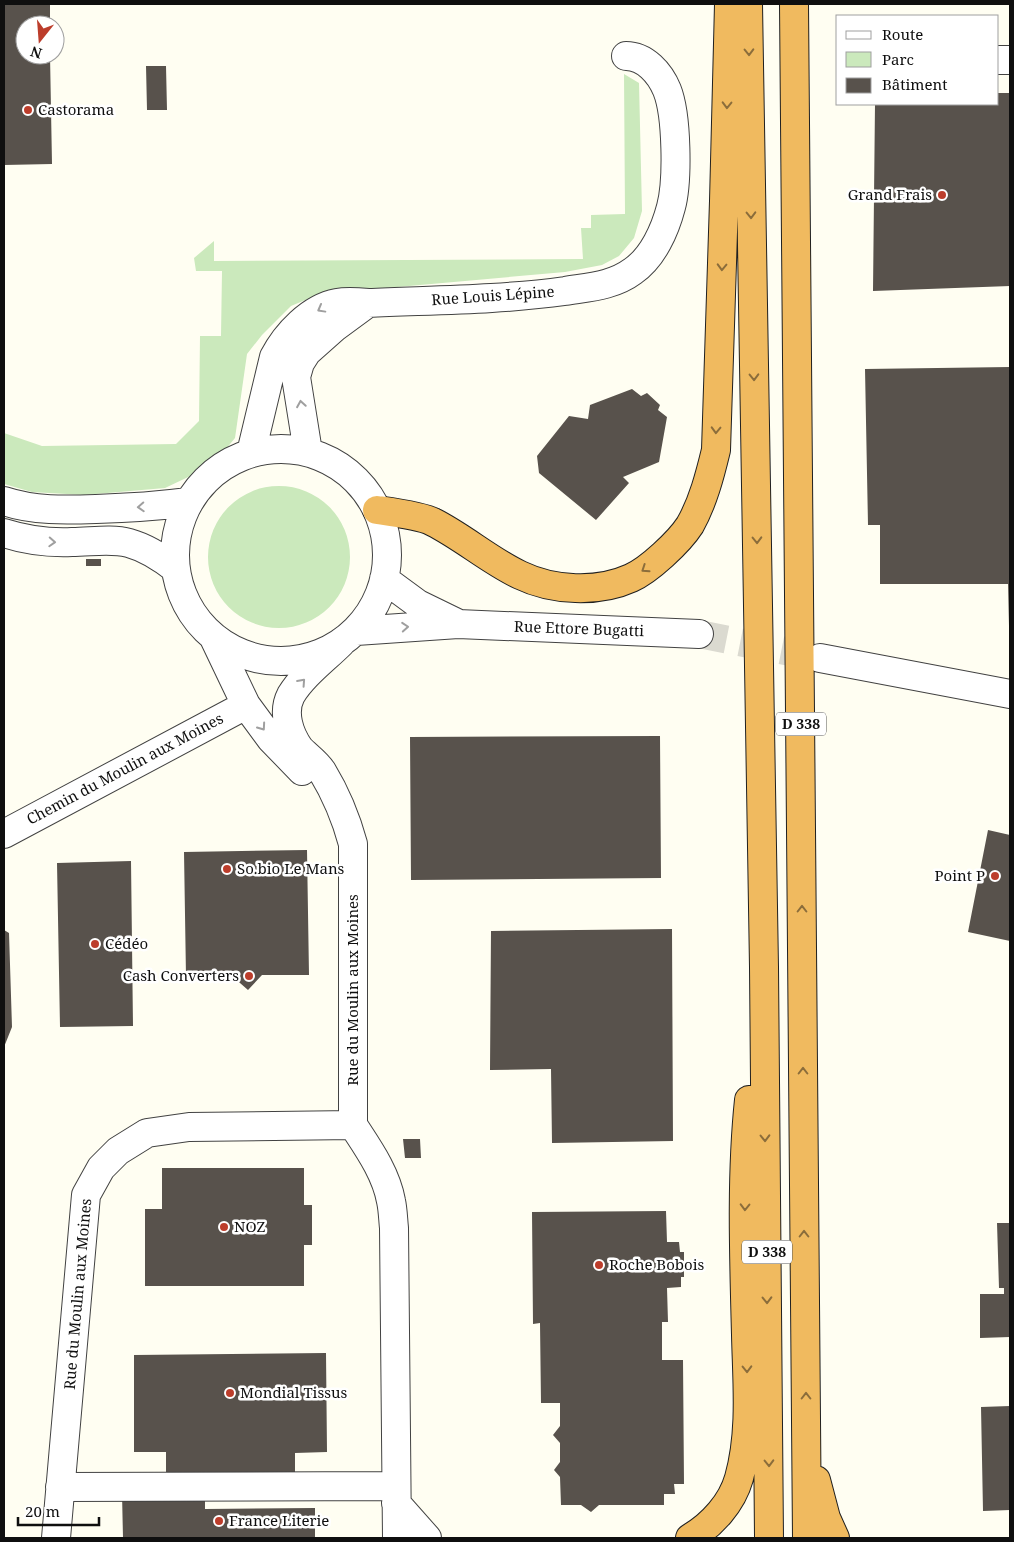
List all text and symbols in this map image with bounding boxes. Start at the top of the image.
north arrow [15,15,65,65]
legend [836,15,999,105]
text: Route [882,24,923,44]
text: N [28,42,44,64]
one-way arrow [744,49,754,57]
text: Parc [882,49,914,69]
text: Bâtiment [882,74,948,94]
place label: Castorama [38,99,114,119]
one-way arrow [722,102,732,109]
marker: Castorama [22,104,34,116]
place label: Grand Frais [848,184,932,204]
marker: Grand Frais [936,189,948,201]
one-way arrow [746,211,757,219]
one-way arrow [716,264,727,272]
street label: Rue Louis Lépine [431,281,555,309]
one-way arrow [317,303,326,313]
one-way arrow [749,374,759,382]
one-way arrow [296,400,306,408]
one-way arrow [711,426,721,434]
one-way arrow [137,502,145,513]
one-way arrow [48,536,56,547]
one-way arrow [752,536,762,544]
one-way arrow [641,563,651,572]
street label: Rue Ettore Bugatti [514,616,645,640]
one-way arrow [401,622,409,633]
one-way arrow [296,679,305,688]
street label: Chemin du Moulin aux Moines [23,708,226,829]
road number: D 338 [776,712,826,736]
one-way arrow [256,721,265,730]
place label: So.bio Le Mans [237,858,345,878]
marker: So.bio Le Mans [221,863,233,875]
place label: Point P [935,865,985,885]
marker: Point P [989,870,1001,882]
street label: Rue du Moulin aux Moines [342,894,362,1086]
one-way arrow [797,905,807,912]
place label: Cédéo [105,933,148,953]
marker: Cédéo [89,938,101,950]
place label: Cash Converters [123,965,239,985]
marker: Cash Converters [243,970,255,982]
one-way arrow [798,1067,808,1075]
one-way arrow [760,1134,770,1142]
street label: Rue du Moulin aux Moines [59,1197,95,1390]
one-way arrow [740,1204,750,1211]
place label: NOZ [234,1216,266,1236]
marker: NOZ [218,1221,230,1233]
one-way arrow [799,1230,809,1238]
road number: D 338 [742,1240,792,1264]
place label: Roche Bobois [609,1254,704,1274]
marker: Roche Bobois [593,1259,605,1271]
one-way arrow [762,1297,772,1305]
one-way arrow [741,1366,752,1374]
place label: Mondial Tissus [240,1382,347,1402]
marker: Mondial Tissus [224,1387,236,1399]
one-way arrow [801,1392,811,1400]
one-way arrow [764,1460,774,1467]
scale bar [18,1494,99,1526]
text: 20 m [25,1501,60,1521]
place label: France Literie [229,1510,329,1530]
marker: France Literie [213,1515,225,1527]

